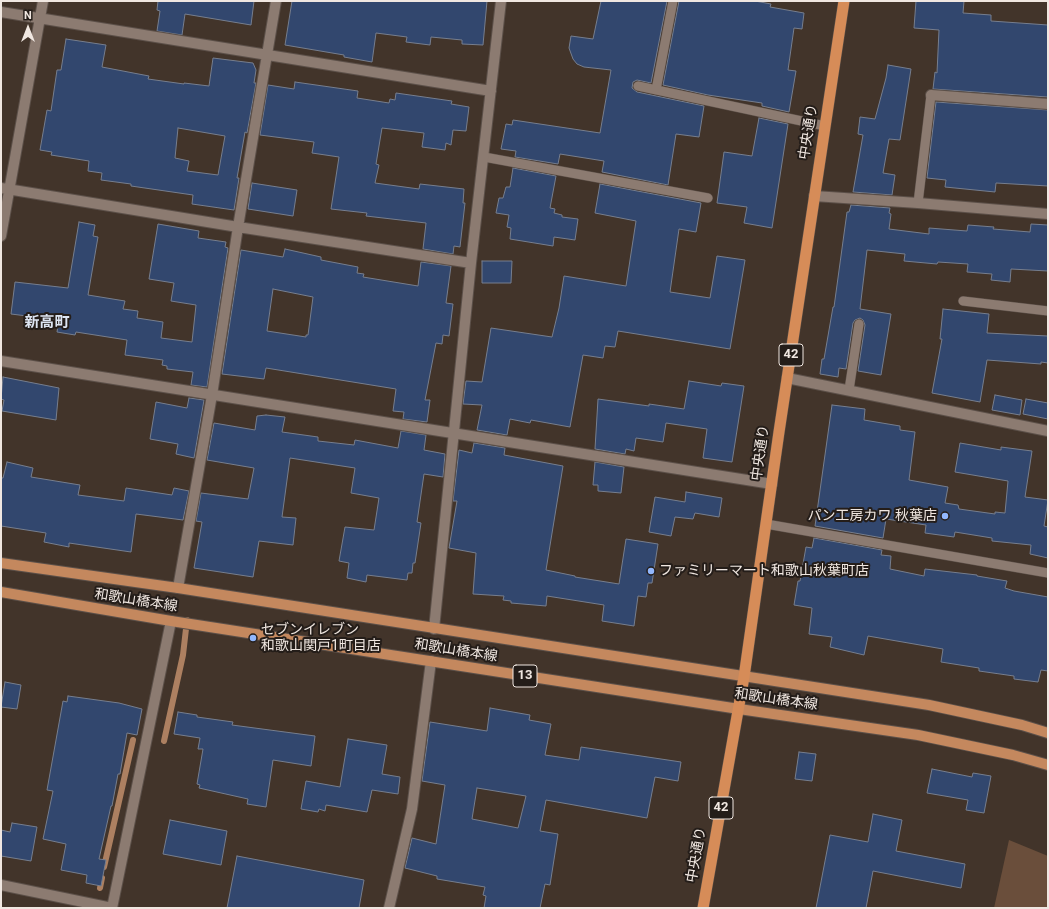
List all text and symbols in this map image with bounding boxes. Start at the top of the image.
north arrow [8,8,48,48]
text: N [24,9,32,22]
street label: 中央通り [796,103,822,161]
district label: 新高町 [25,314,69,332]
road number: 42 [779,344,803,366]
street label: 中央通り [749,424,773,482]
place label: パン工房カワ 秋葉店 [808,508,937,524]
marker: パン工房カワ 秋葉店 [940,511,950,521]
place label: ファミリーマート和歌山秋葉町店 [659,563,869,579]
marker: ファミリーマート和歌山秋葉町店 [646,566,656,576]
street label: 和歌山橋本線 [93,586,179,616]
place label: セブンイレブン 和歌山関戸1町目店 [261,622,381,654]
marker: セブンイレブン 和歌山関戸1町目店 [248,633,258,643]
street label: 和歌山橋本線 [413,636,499,666]
road number: 13 [513,665,537,687]
street label: 和歌山橋本線 [733,686,819,714]
road number: 42 [709,797,733,819]
street label: 中央通り [684,826,710,884]

